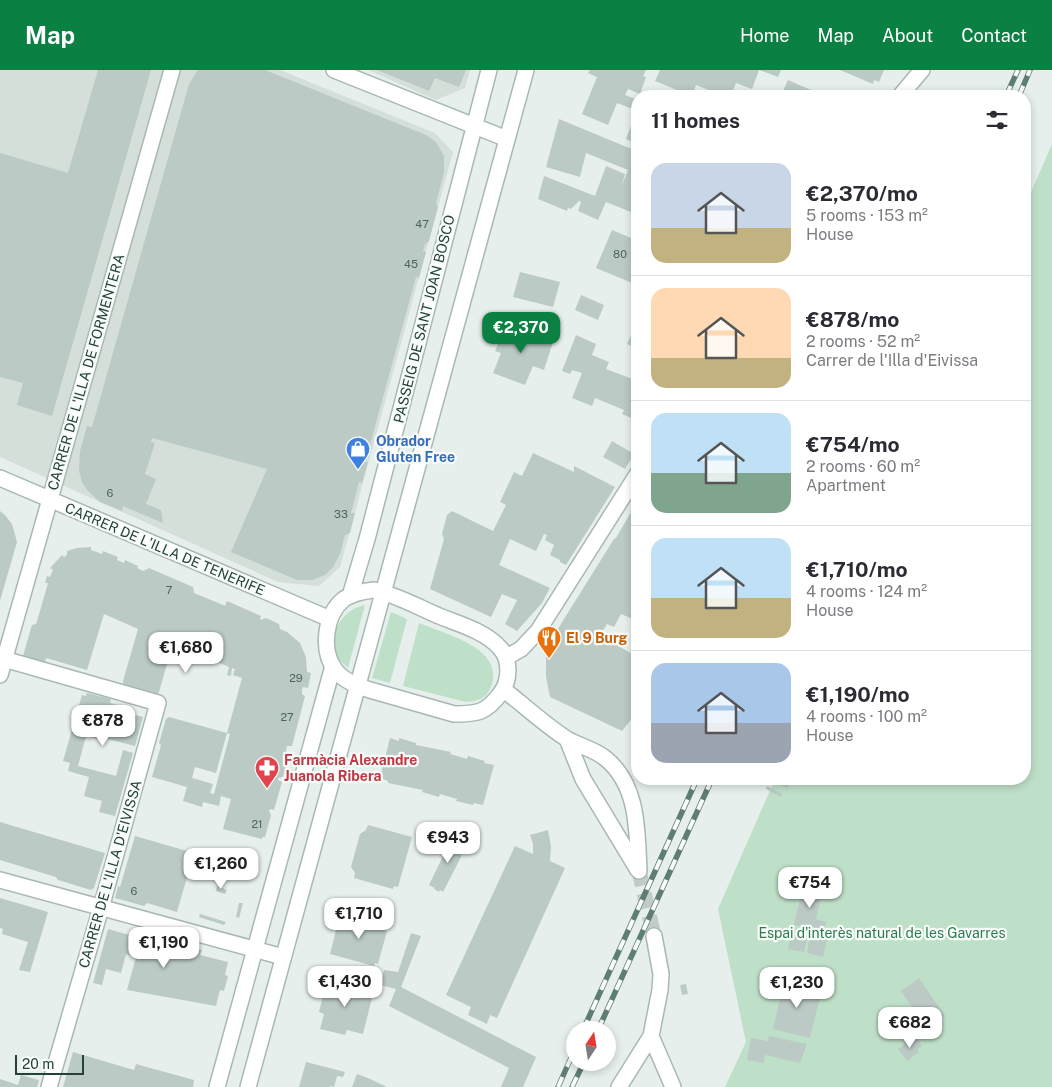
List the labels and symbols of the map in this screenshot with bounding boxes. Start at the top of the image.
street label: PASSEIG DE SANT JOAN BOSCO [390,213,458,425]
house number: 47 [415,218,429,230]
house number: 80 [613,248,627,260]
street label: CARRER DE L'ILLA DE FORMENTERA [45,252,127,492]
house number: 45 [404,258,418,270]
pin: €2,370 [480,312,562,354]
place label: Obrador Gluten Free [376,433,455,465]
shop icon: Obrador Gluten Free [345,436,371,470]
house number: 6 [107,487,114,499]
street label: CARRER DE L'ILLA DE TENERIFE [63,499,267,599]
house number: 33 [334,508,348,520]
house number: 7 [166,584,173,596]
restaurant icon: El 9 Burg [536,625,562,659]
place label: El 9 Burg [566,630,628,646]
pin: €1,680 [145,632,227,674]
house number: 29 [289,672,303,684]
pin: €878 [73,704,133,747]
house number: 27 [280,711,294,723]
place label: Farmàcia Alexandre Juanola Ribera [284,752,417,784]
pharmacy icon: Farmàcia Alexandre Juanola Ribera [254,755,280,789]
street label: CARRER DE L'ILLA D'EIVISSA [75,778,145,970]
house number: 21 [251,818,263,830]
pin: €943 [418,822,478,864]
pin: €1,260 [180,848,262,890]
pin: €754 [780,866,840,909]
house number: 6 [131,885,138,897]
pin: €1,710 [318,898,400,940]
park label: Espai d'interès natural de les Gavarres [758,925,1006,941]
pin: €1,190 [123,926,205,969]
pin: €1,430 [304,966,386,1008]
pin: €1,230 [756,966,838,1009]
pin: €682 [880,1006,940,1049]
north arrow [566,1021,616,1071]
scale bar [15,1052,84,1075]

